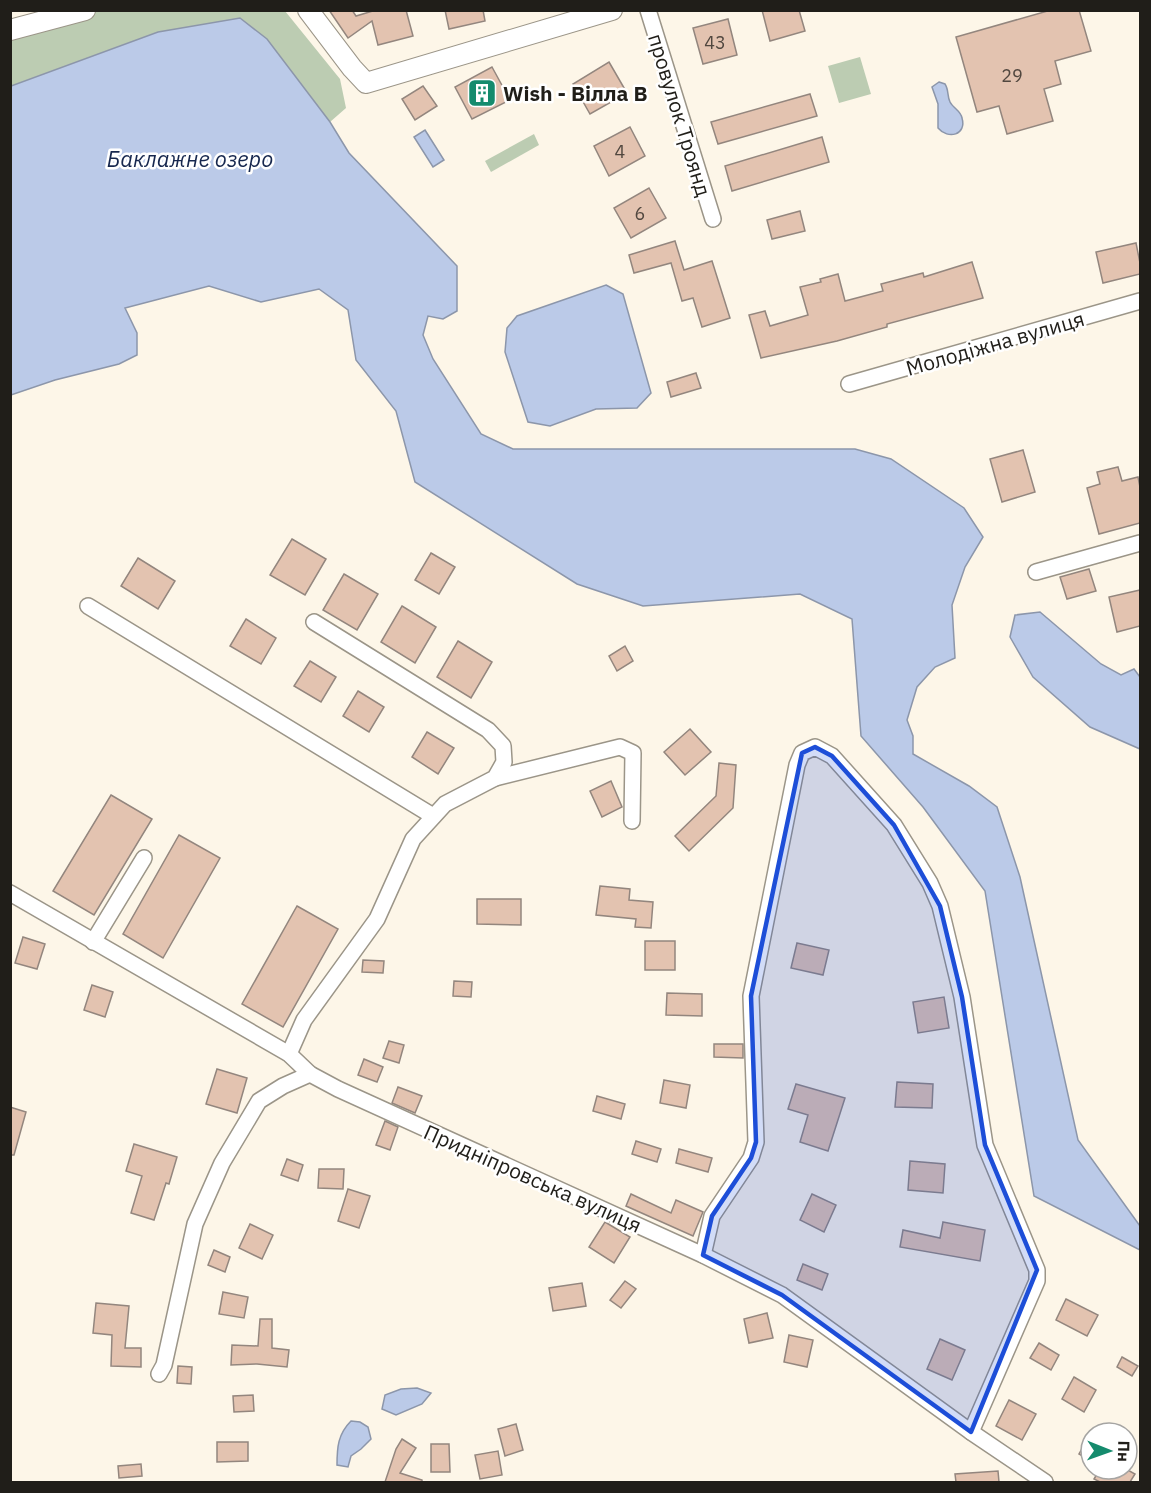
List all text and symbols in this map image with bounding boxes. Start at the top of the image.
street label: провулок Троянд [642,30,718,200]
house number: 43 [704,31,726,54]
house number: 29 [1001,64,1023,87]
building icon: Wish - Вілла B [466,77,498,109]
place label: Wish - Вілла B [503,79,648,107]
house number: 4 [615,140,626,163]
water label: Баклажне озеро [107,144,273,173]
house number: 6 [635,202,645,225]
street label: Молодіжна вулиця [902,304,1088,382]
street label: Придніпровська вулиця [420,1117,646,1239]
north arrow [1079,1421,1139,1481]
text: Пн [1114,1441,1134,1462]

